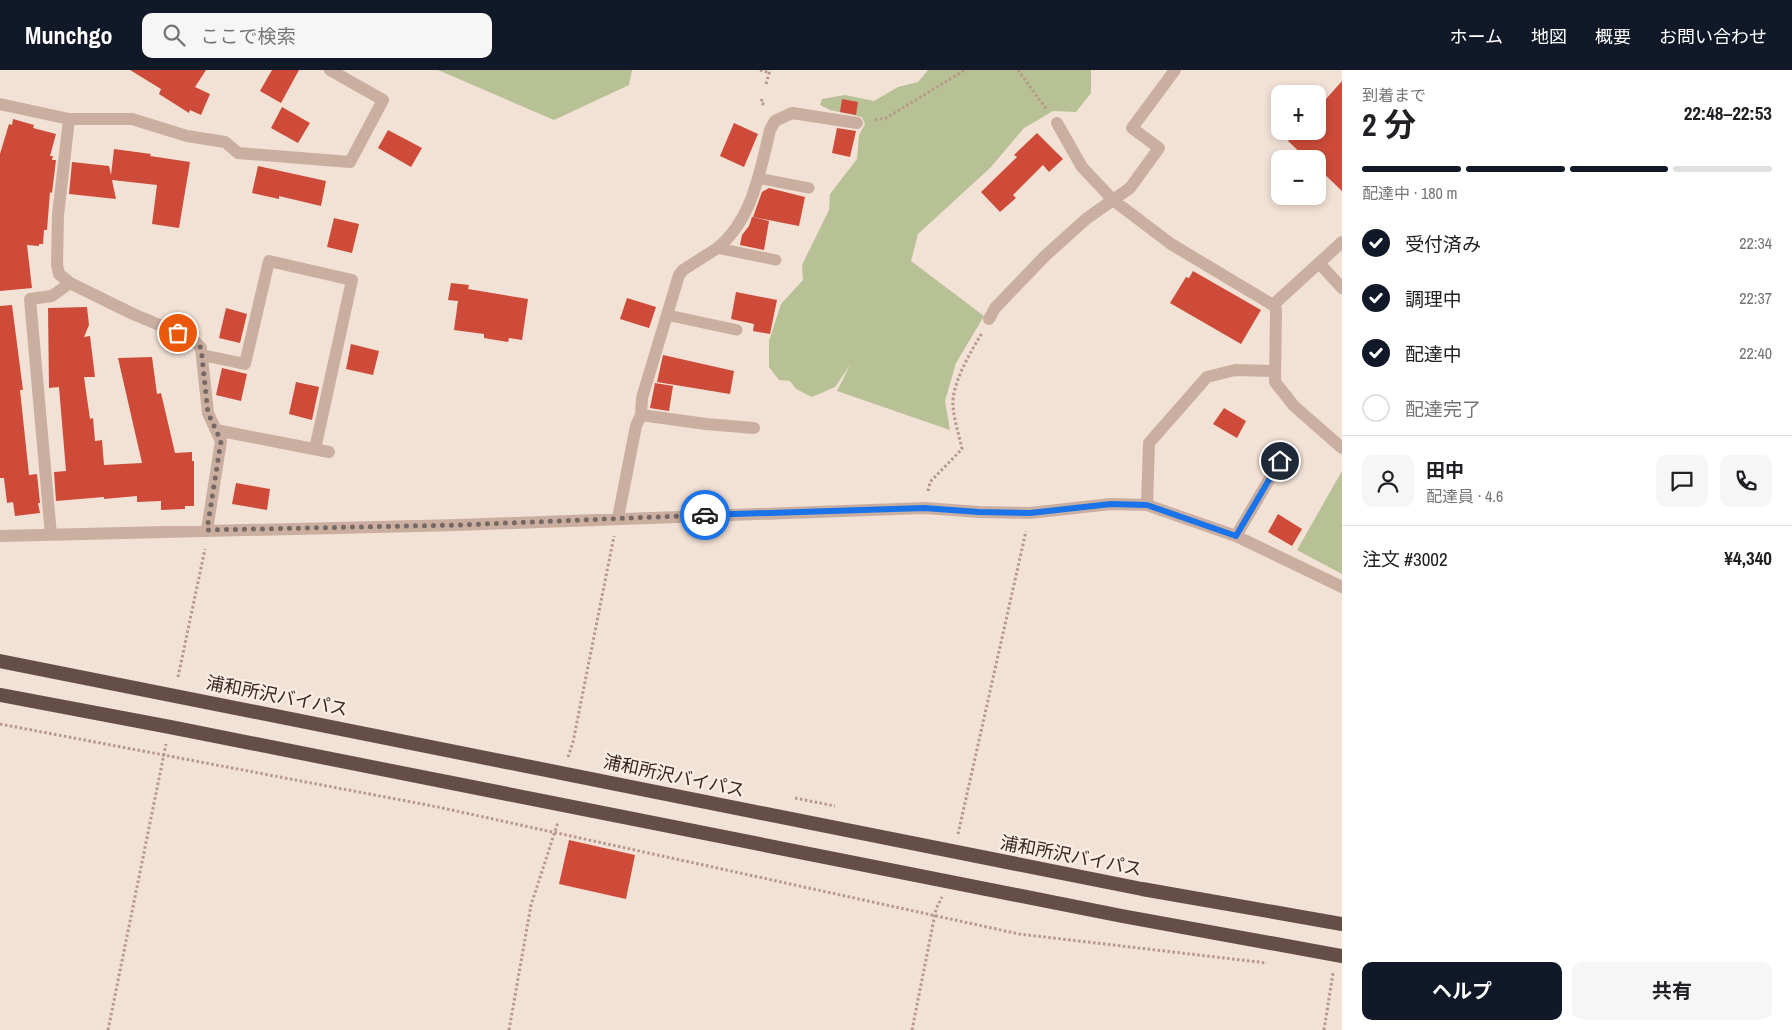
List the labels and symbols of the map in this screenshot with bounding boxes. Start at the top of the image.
pin [157,312,199,354]
pin [1259,440,1301,482]
courier [680,490,730,540]
street label: 浦和所沢バイパス [204,670,350,721]
street label: 浦和所沢バイパス [601,748,747,803]
street label: 浦和所沢バイパス [998,830,1144,881]

